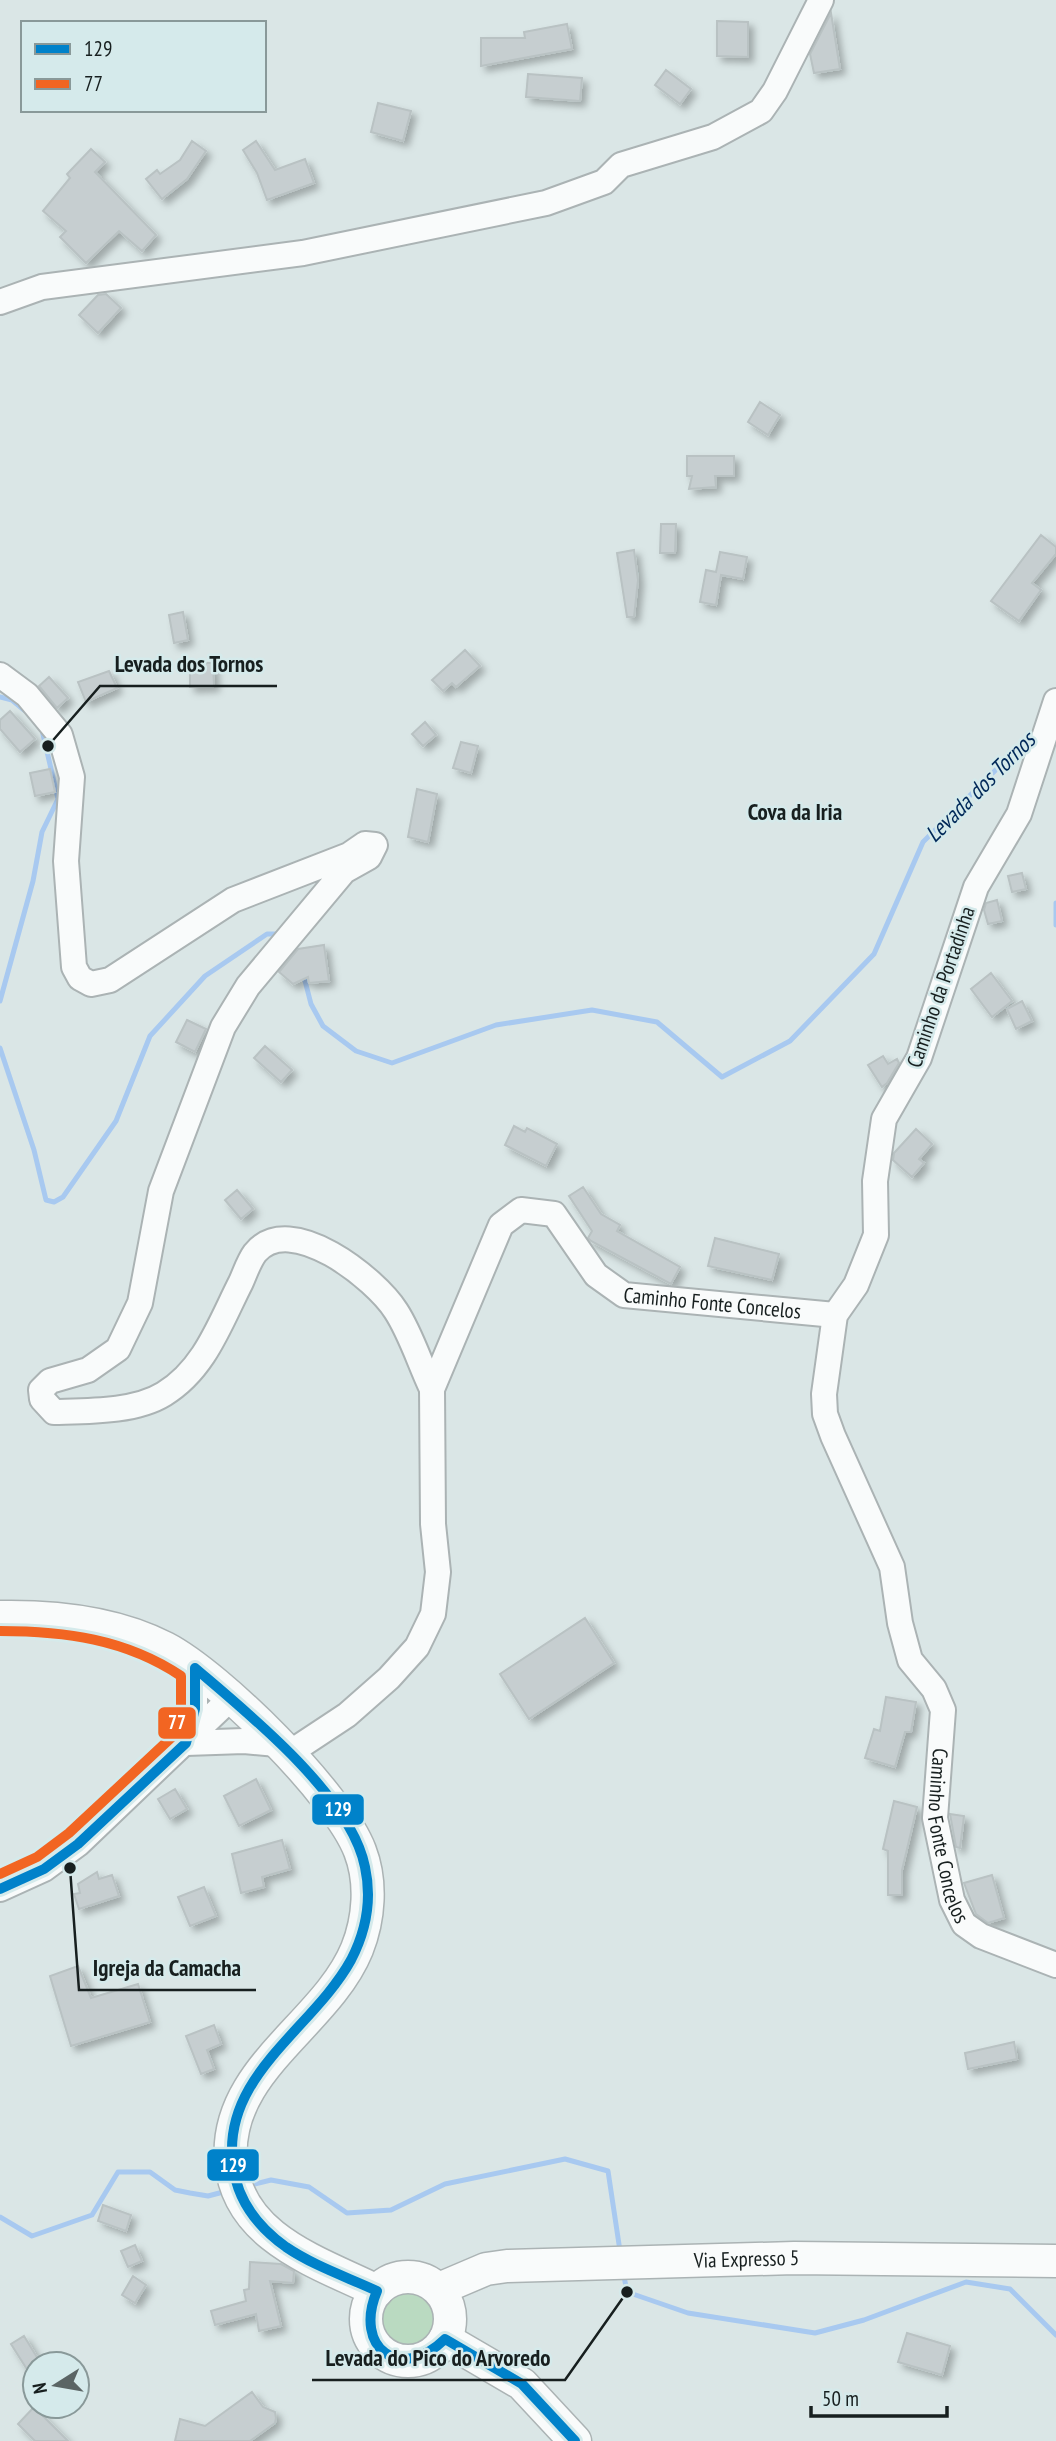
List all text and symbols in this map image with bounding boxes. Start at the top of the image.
legend [21,21,266,112]
text: 129 [84,35,112,62]
text: 77 [84,70,103,97]
callout: Levada dos Tornos [100,642,277,686]
text: Levada dos Tornos [115,649,263,678]
water label: Levada dos Tornos [919,724,1042,848]
district label: Cova da Iria [748,797,842,826]
street label: Caminho da Portadinha [900,903,981,1071]
street label: Caminho Fonte Concelos [622,1281,802,1325]
line badge: 77 [157,1706,197,1740]
text: 77 [168,1710,186,1734]
street label: Caminho Fonte Concelos [922,1747,975,1928]
line badge: 129 [311,1793,365,1826]
text: 129 [324,1797,352,1821]
callout: Igreja da Camacha [79,1946,256,1990]
text: Igreja da Camacha [93,1953,241,1982]
line badge: 129 [206,2148,260,2182]
text: 129 [219,2153,247,2177]
street label: Via Expresso 5 [692,2244,800,2274]
callout: Levada do Pico do Arvoredo [312,2336,565,2380]
text: Levada do Pico do Arvoredo [326,2343,550,2372]
north arrow [21,2350,91,2420]
scale bar [811,2374,948,2418]
text: N [27,2381,52,2396]
text: 50 m [822,2385,859,2412]

